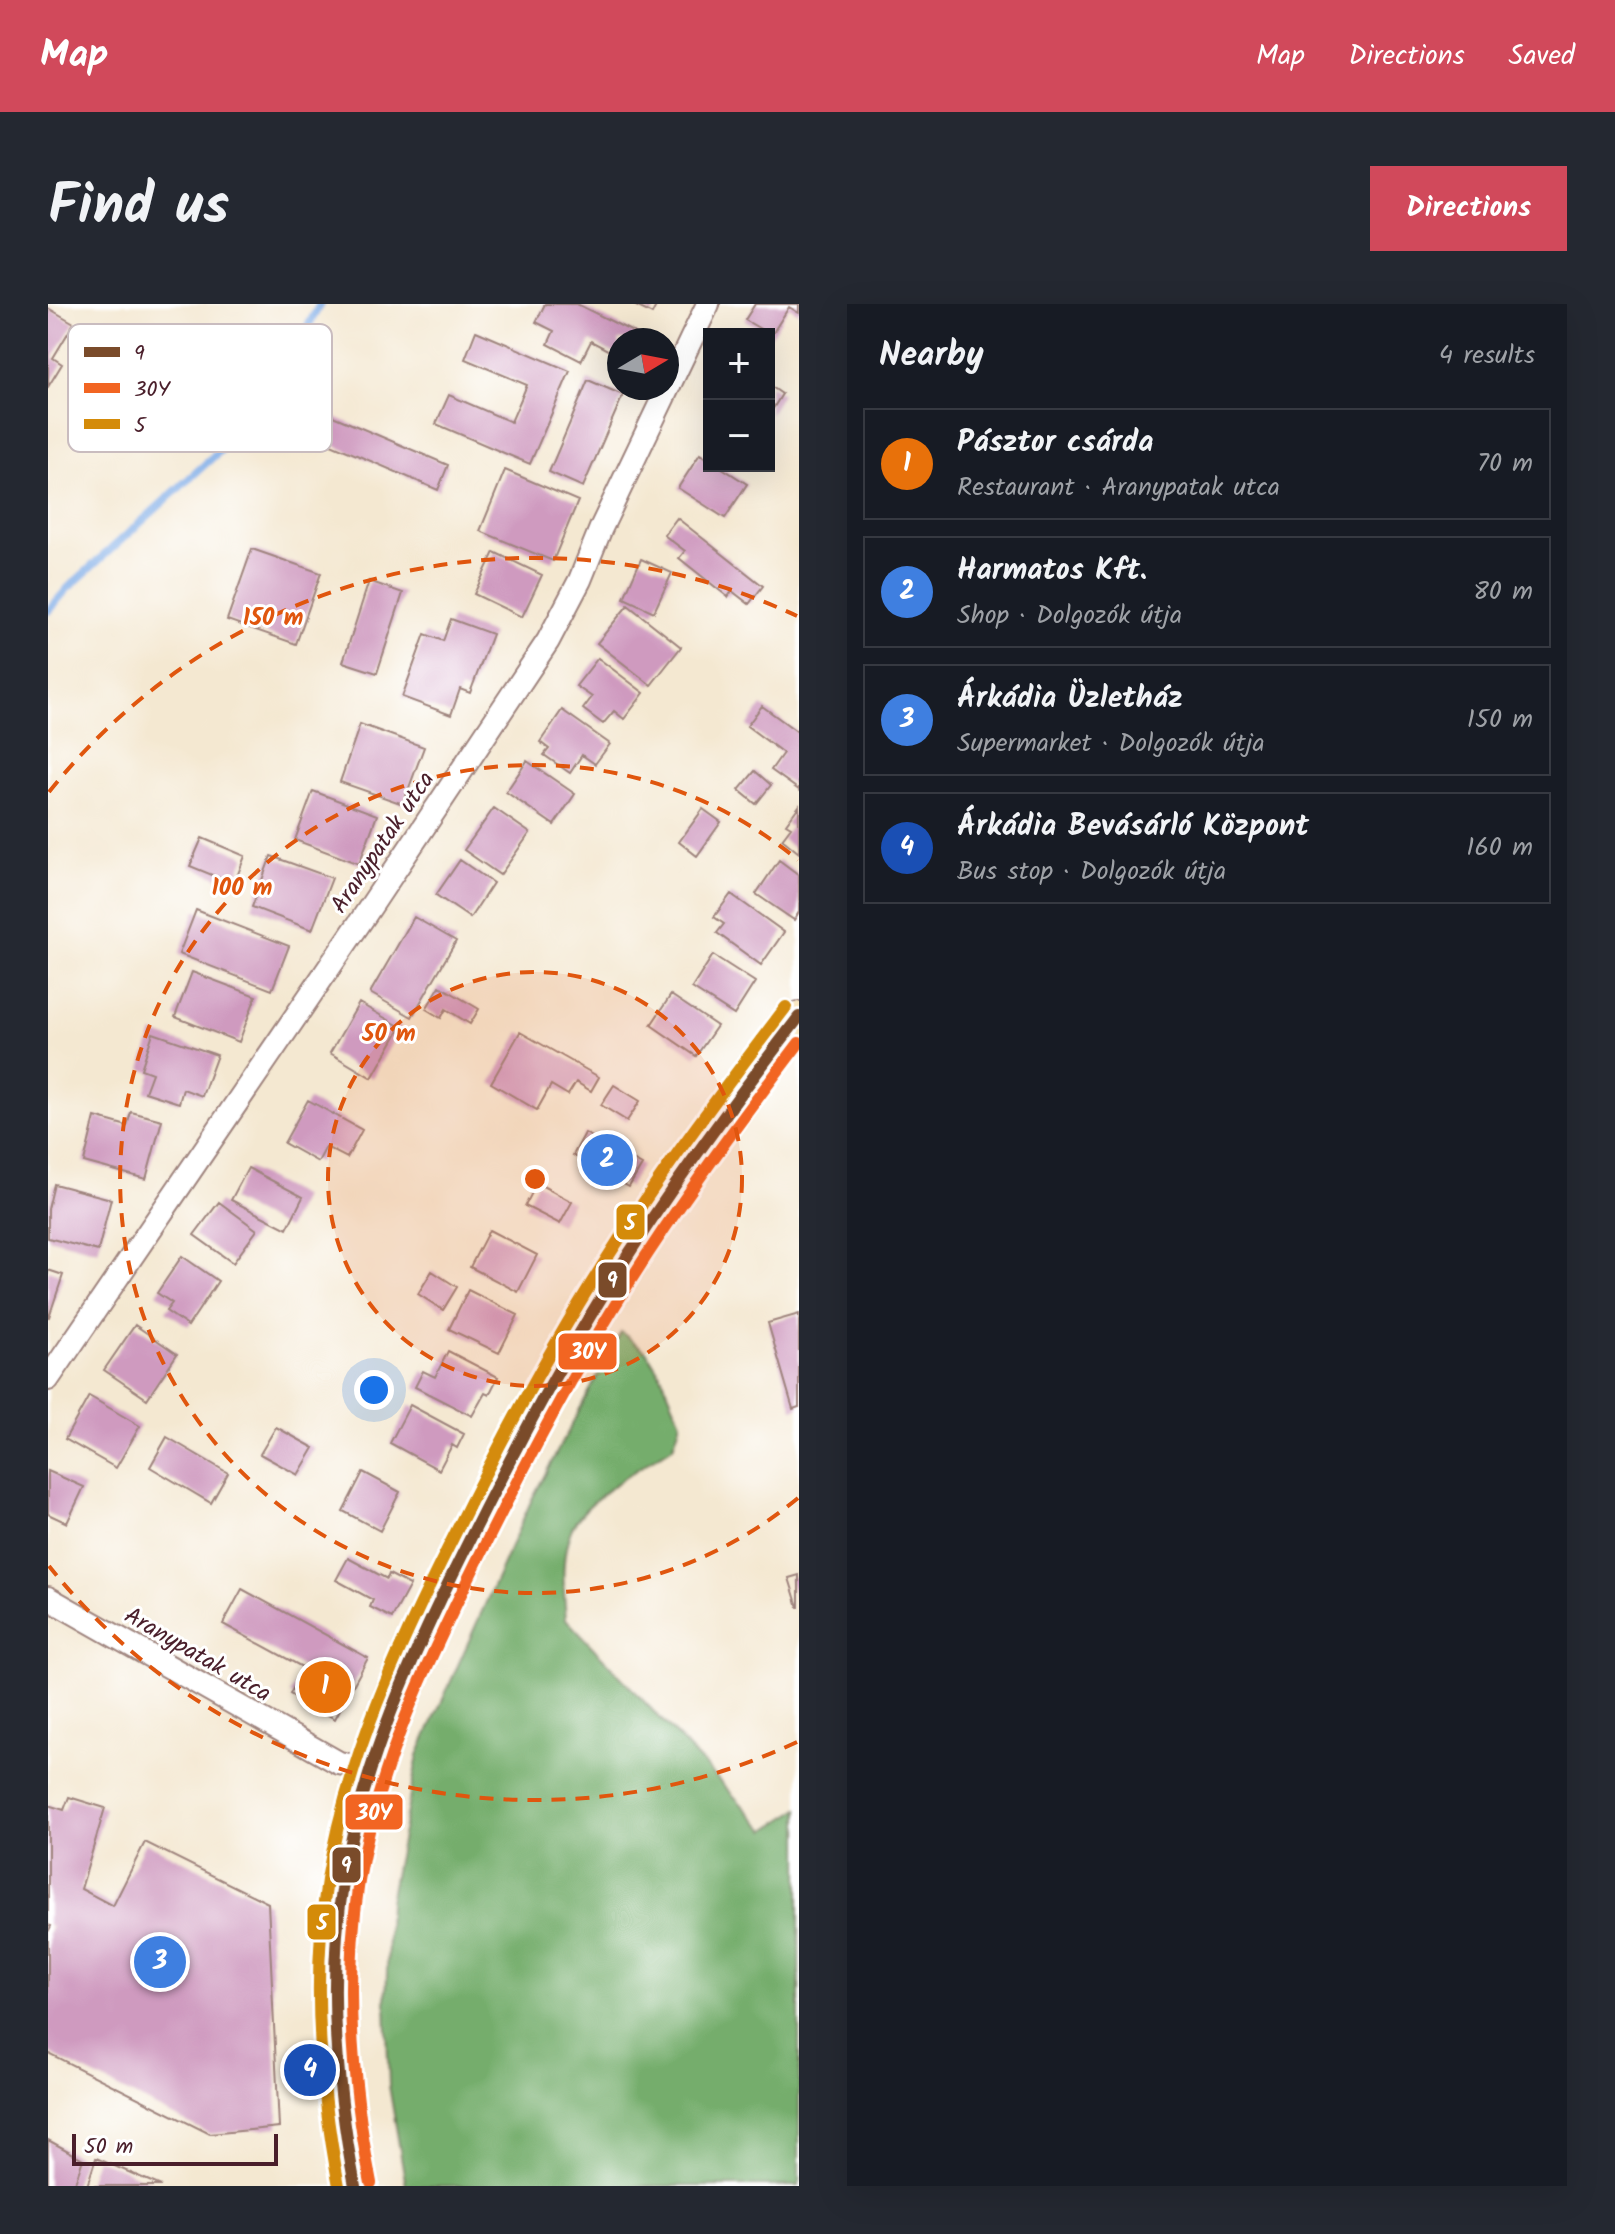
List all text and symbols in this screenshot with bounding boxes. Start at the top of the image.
text: Map [40,26,109,86]
text: Map [1256,34,1305,79]
text: Directions [1349,34,1465,79]
text: Saved [1509,34,1575,79]
text: Find us [48,163,229,253]
button: Directions [1370,166,1567,251]
legend [68,324,332,452]
north arrow [607,328,679,400]
map controls [703,328,775,472]
button: + [703,328,775,400]
text: Nearby [879,329,984,383]
text: 4 results [1439,335,1535,377]
text: 9 [134,337,145,372]
text: 30Y [134,373,172,408]
button: − [703,400,775,472]
text: 5 [134,409,147,444]
text: Pásztor csárda [957,419,1154,467]
text: 1 [903,443,911,485]
text: 70 m [1477,443,1533,485]
text: Restaurant · Aranypatak utca [957,467,1280,509]
text: Harmatos Kft. [957,547,1147,595]
text: 2 [899,571,915,613]
text: 80 m [1473,571,1533,613]
text: Shop · Dolgozók útja [957,595,1182,637]
text: 150 m [243,599,303,638]
text: Árkádia Üzletház [957,675,1183,723]
text: 3 [900,699,914,741]
text: 150 m [1467,699,1533,741]
text: Supermarket · Dolgozók útja [957,723,1265,765]
street label: Aranypatak utca [321,764,445,922]
text: Árkádia Bevásárló Központ [957,803,1309,851]
text: 4 [900,827,914,869]
text: 160 m [1466,827,1533,869]
text: Bus stop · Dolgozók útja [957,851,1226,893]
text: 100 m [212,869,272,908]
text: 50 m [361,1015,416,1054]
pin: 2 [581,1130,633,1190]
centre of rings [521,1165,549,1193]
line badge: 5 [615,1203,646,1241]
text: 5 [623,1207,637,1242]
line badge: 9 [597,1261,628,1299]
text: 9 [606,1265,618,1300]
line badge: 30Y [557,1332,618,1371]
text: 30Y [569,1336,607,1371]
your location [354,1370,394,1410]
street label: Aranypatak utca [116,1597,278,1713]
pin: 1 [299,1657,351,1717]
line badge: 30Y [344,1793,404,1831]
text: 30Y [355,1797,393,1832]
line badge: 9 [331,1846,362,1884]
text: 9 [340,1850,352,1885]
line badge: 5 [306,1903,337,1941]
text: 5 [315,1907,329,1942]
pin: 3 [134,1932,186,1992]
pin: 4 [284,2040,336,2100]
scale bar [72,2130,278,2166]
text: 50 m [84,2130,133,2165]

